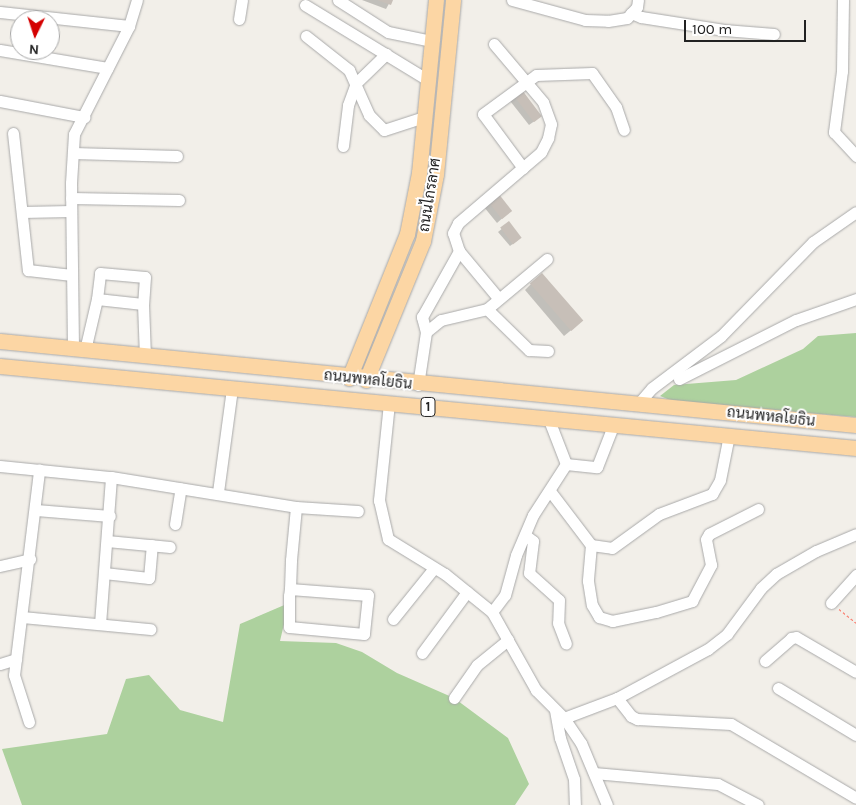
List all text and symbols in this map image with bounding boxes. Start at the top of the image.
north arrow [10,10,60,60]
scale bar [686,10,808,42]
text: 100 m [692,20,732,38]
text: N [28,41,40,58]
street label: ถนนไกรลาศ [415,157,445,233]
street label: ถนนพหลโยธิน [323,366,413,394]
road number: 1 [420,396,436,418]
street label: ถนนพหลโยธิน [726,403,816,431]

